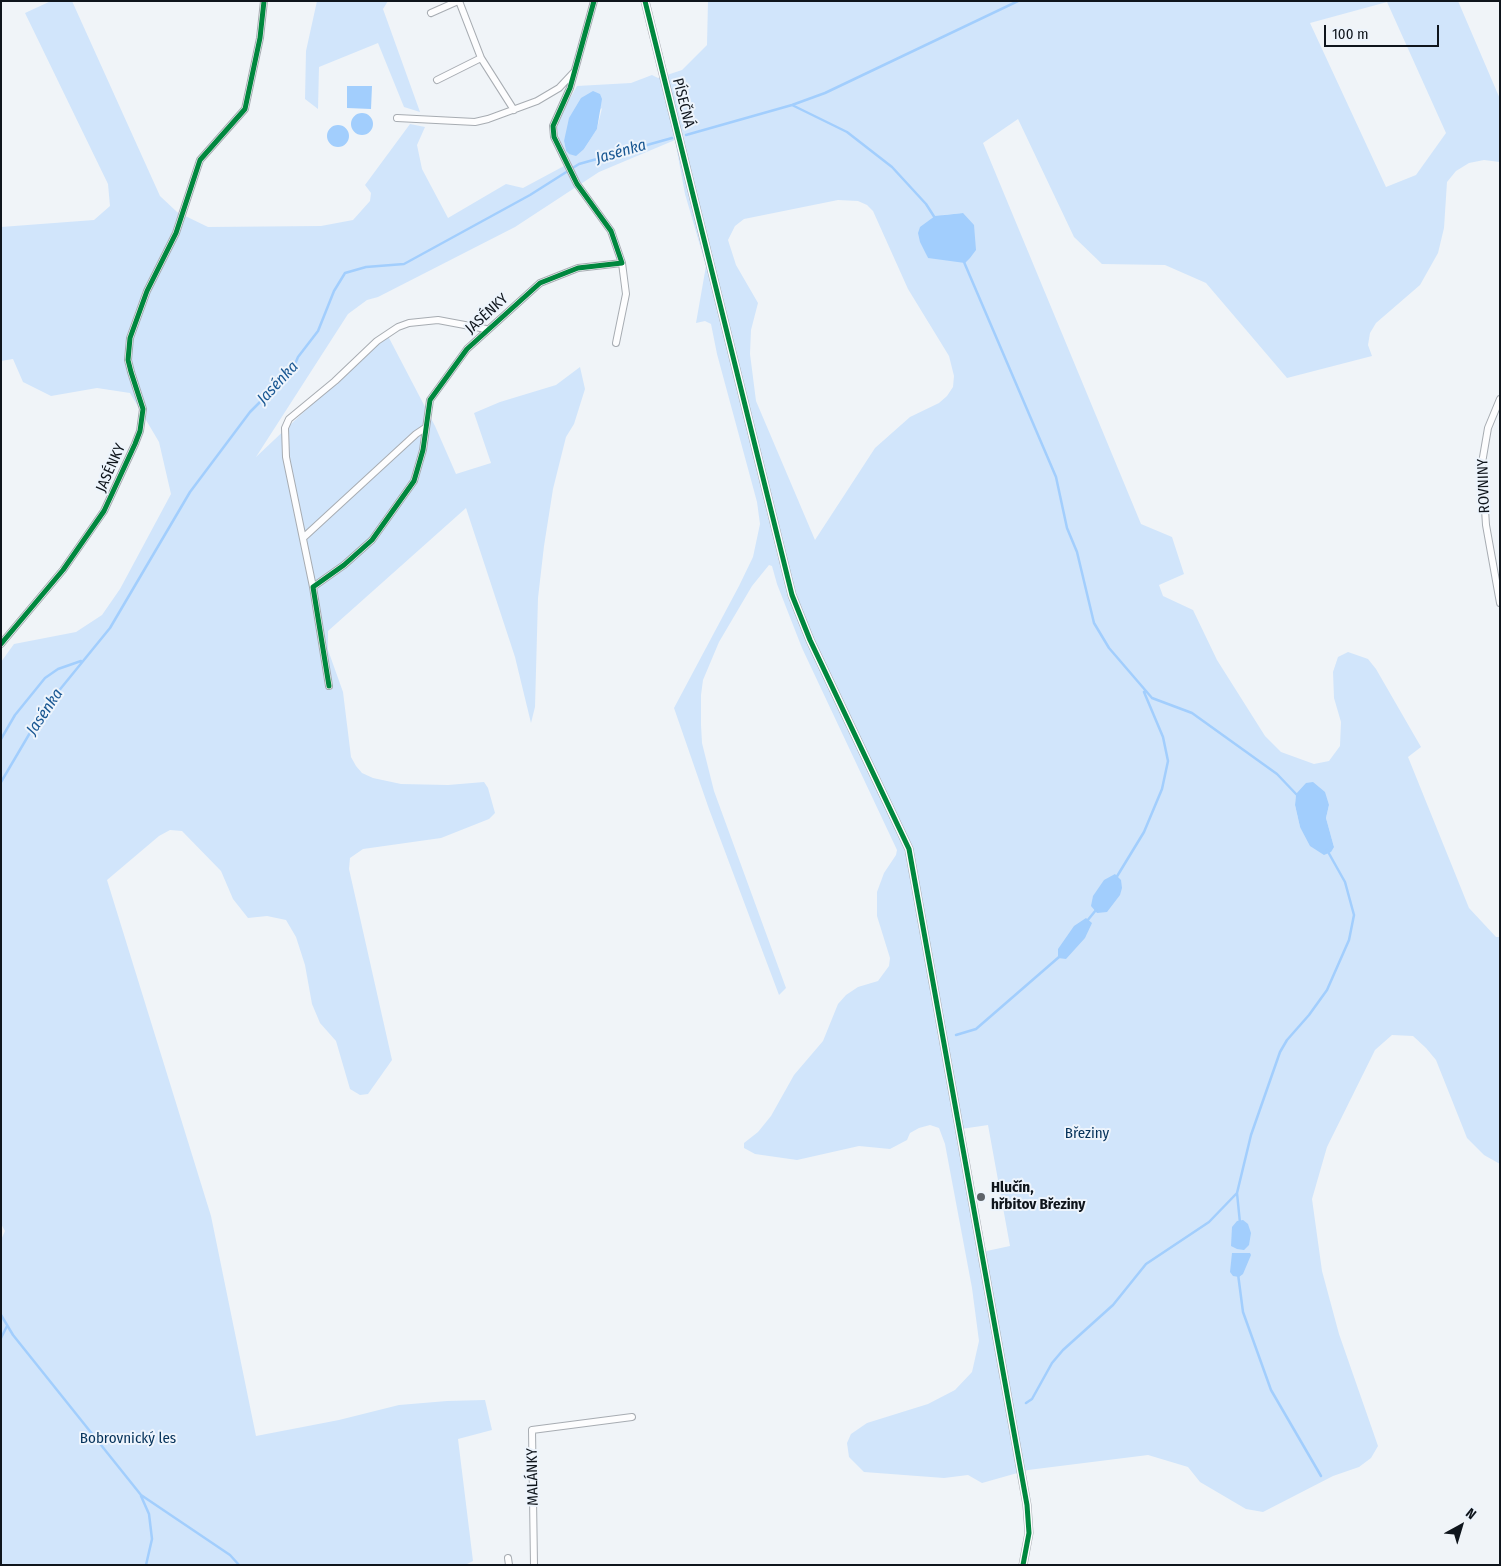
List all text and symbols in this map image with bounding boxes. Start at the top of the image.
scale bar [1326,15,1441,47]
text: 100 m [1332,25,1369,43]
street label: PÍSEČNÁ [668,76,698,130]
water label: Jasénka [594,136,648,168]
street label: JASÉNKY [462,290,512,338]
water label: Jasénka [253,358,303,408]
street label: JASÉNKY [92,441,130,495]
street label: ROVNINY [1474,458,1494,514]
water label: Jasénka [23,685,67,739]
park label: Březiny [1065,1125,1109,1143]
place label: Hlučín, hřbitov Březiny [991,1179,1085,1214]
marker: Hlučín, hřbitov Březiny [975,1191,987,1203]
park label: Bobrovnický les [80,1430,176,1448]
street label: MALÁNKY [523,1448,543,1506]
north arrow [1436,1501,1486,1551]
text: N [1462,1505,1479,1523]

